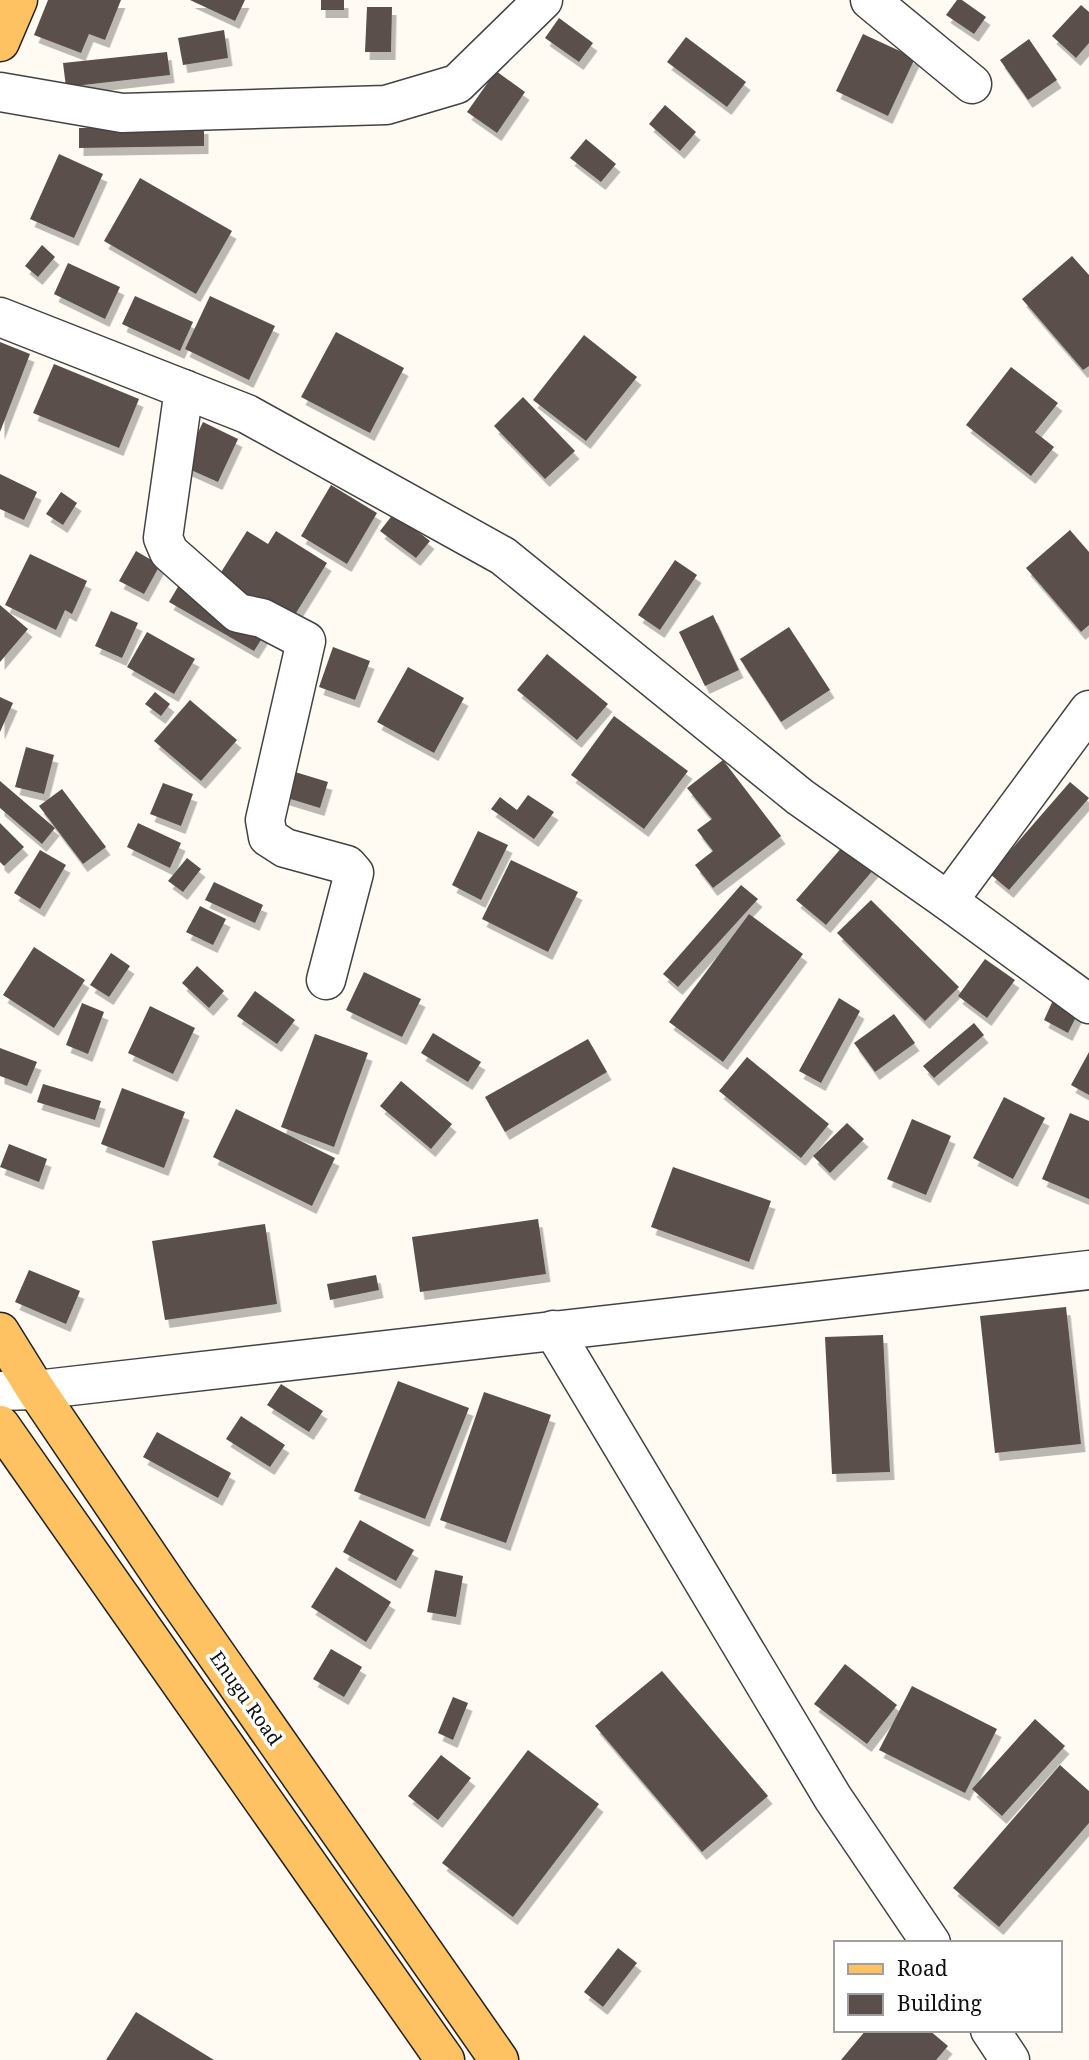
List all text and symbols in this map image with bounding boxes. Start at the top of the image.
street label: Enugu Road [204,1646,288,1750]
legend [834,1941,1061,2032]
text: Road [897,1954,948,1982]
text: Building [897,1989,982,2017]

